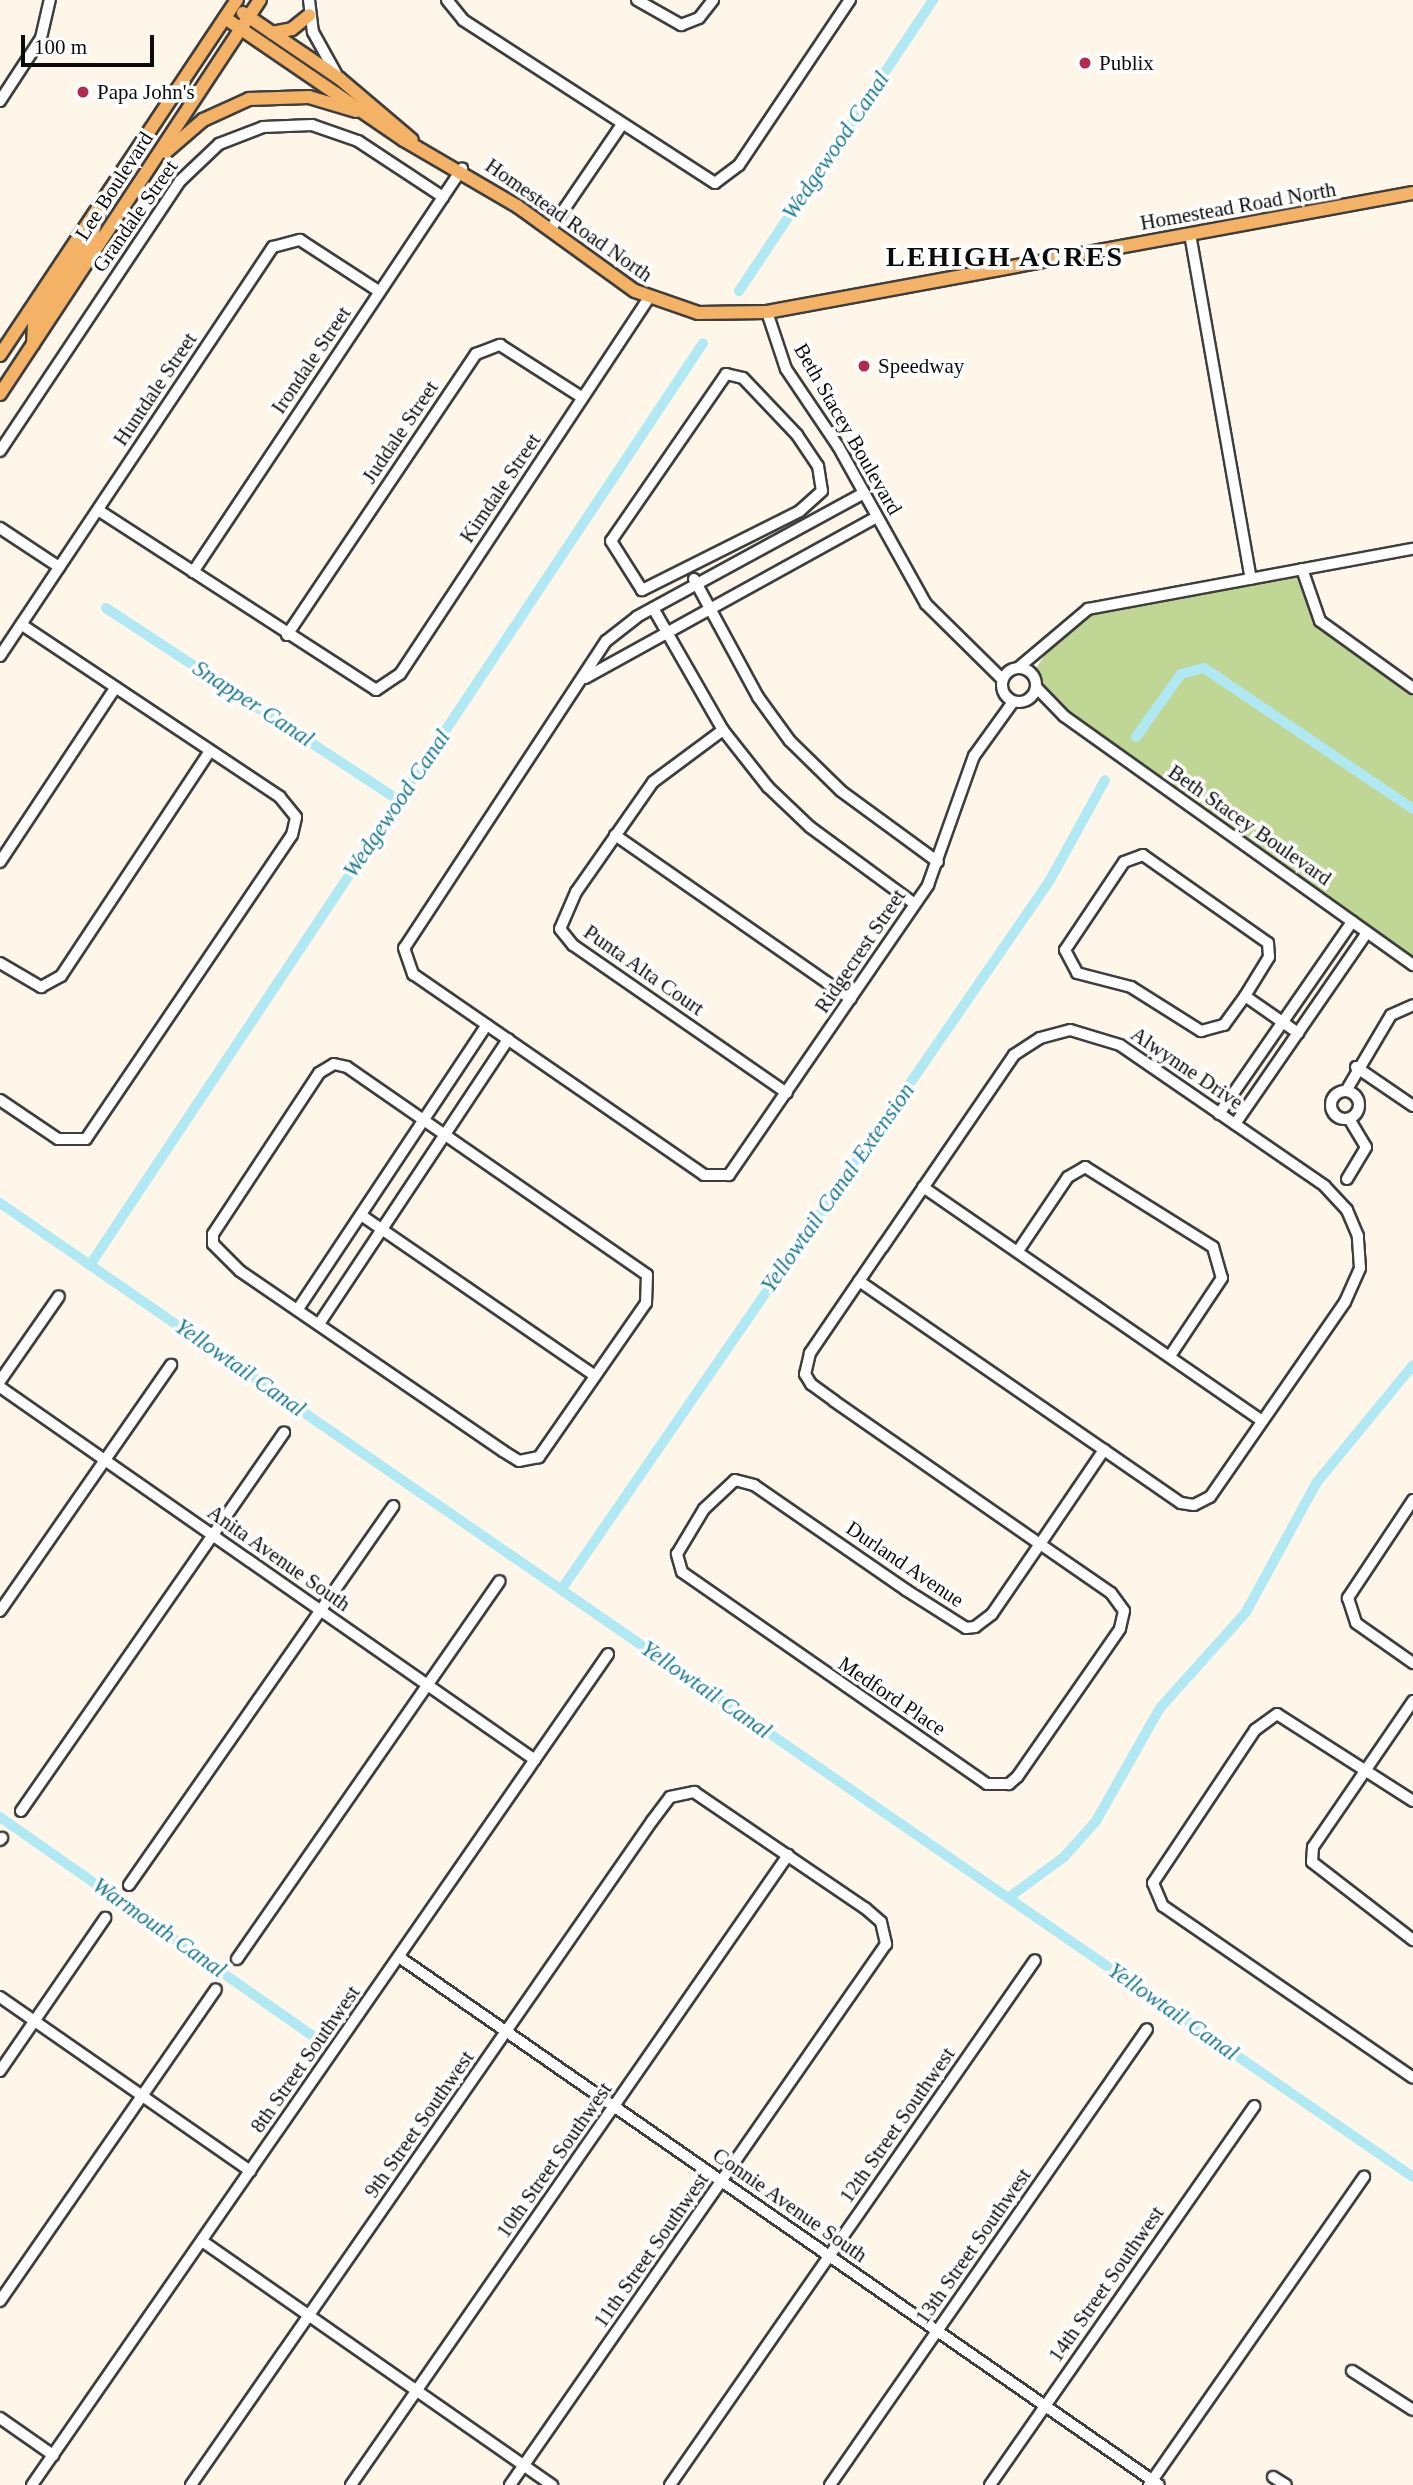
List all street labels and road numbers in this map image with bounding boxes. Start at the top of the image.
street label: Lee Boulevard [70,127,158,245]
street label: Homestead Road North [481,153,657,287]
street label: Grandale Street [87,155,183,277]
street label: Homestead Road North [1138,176,1338,236]
street label: Irondale Street [266,301,356,419]
street label: Huntdale Street [108,328,202,450]
street label: Beth Stacey Boulevard [789,339,907,519]
street label: Juddale Street [356,376,444,488]
street label: Kimdale Street [454,428,546,548]
street label: Beth Stacey Boulevard [1163,759,1337,891]
street label: Ridgecrest Street [809,884,911,1018]
street label: Punta Alta Court [578,919,710,1021]
street label: Alwynne Drive [1126,1021,1248,1115]
street label: Anita Avenue South [202,1499,356,1617]
street label: Durland Avenue [841,1515,969,1613]
street label: Medford Place [833,1651,951,1741]
street label: 8th Street Southwest [245,1981,365,2137]
street label: 12th Street Southwest [834,2042,960,2208]
street label: 9th Street Southwest [359,2046,479,2202]
street label: 10th Street Southwest [491,2077,617,2243]
street label: Connie Avenue South [707,2142,873,2268]
street label: 13th Street Southwest [910,2163,1036,2329]
street label: 11th Street Southwest [588,2168,714,2332]
street label: 14th Street Southwest [1043,2201,1169,2367]

